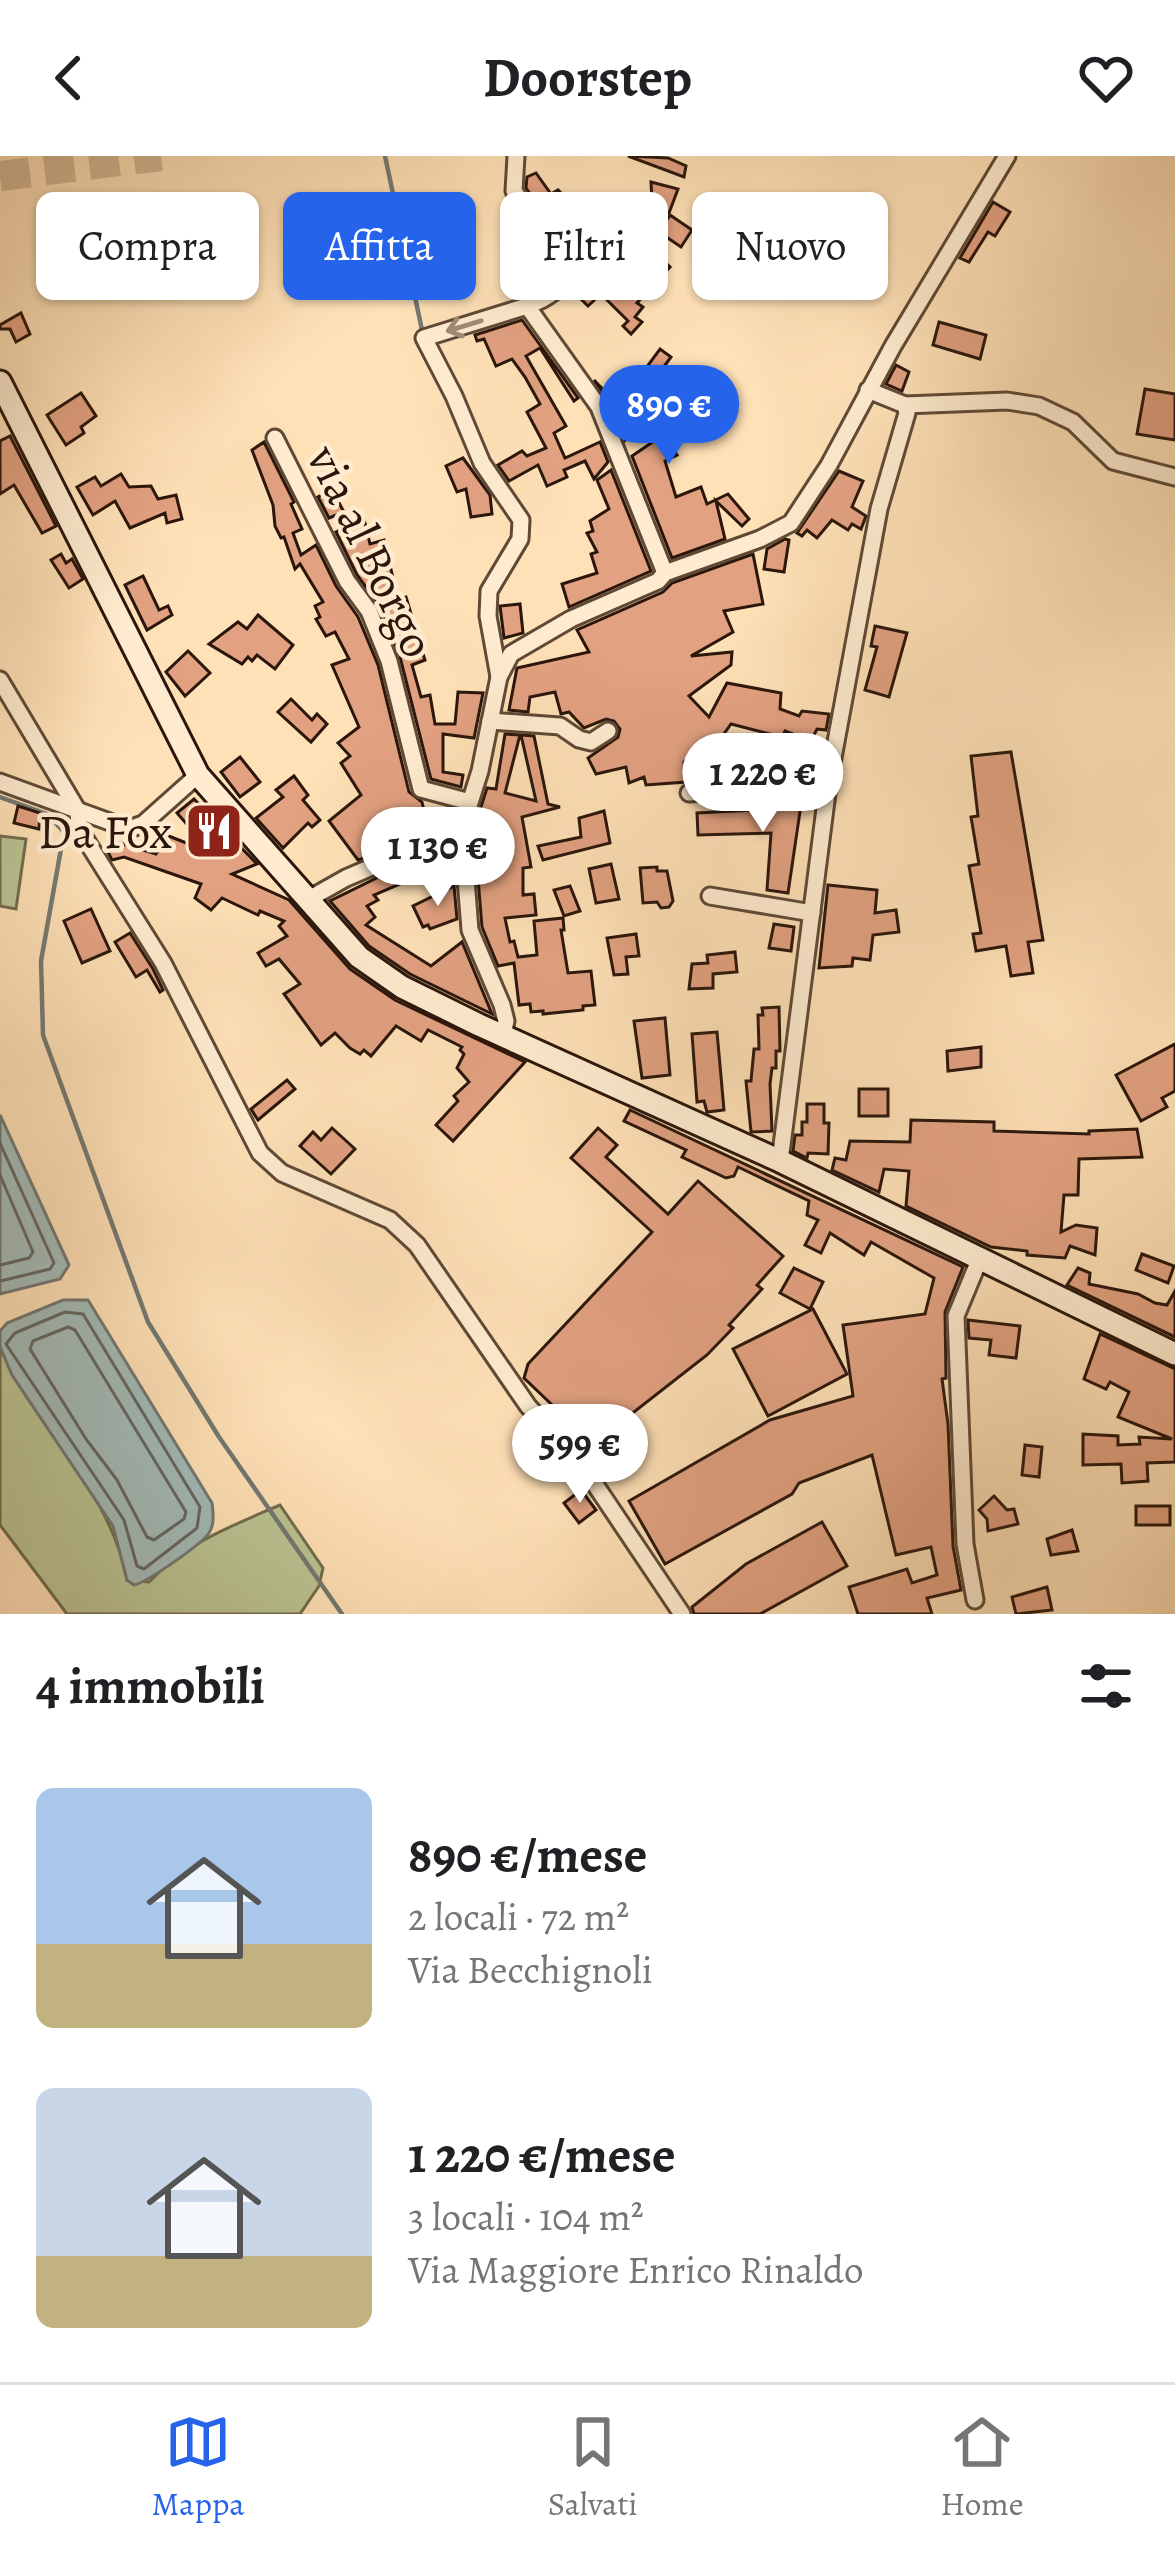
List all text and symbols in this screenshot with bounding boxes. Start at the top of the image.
text: Doorstep [483,41,692,115]
icon: back [36,45,102,111]
icon: heart [1073,45,1139,111]
chip: Compra [36,192,259,300]
chip: Affitta [283,192,476,300]
chip: Filtri [500,192,668,300]
chip: Nuovo [692,192,888,300]
one-way arrow [446,316,484,338]
pin: 890 € [585,365,753,467]
text: 890 € [626,377,712,430]
street label: via al Borgo [291,433,451,669]
pin: 1 220 € [652,733,874,835]
text: 1 220 € [709,745,817,798]
place label: Da Fox [38,799,172,865]
restaurant icon: Da Fox [183,800,245,862]
pin: 1 130 € [327,807,549,909]
text: 1 130 € [388,819,488,872]
pin: 599 € [496,1404,664,1506]
text: 599 € [539,1416,621,1469]
text: 4 immobili [36,1651,265,1721]
icon: filters [1073,1653,1139,1719]
text: 890 €/mese [408,1820,647,1890]
icon: home [132,1836,276,1980]
text: 2 locali · 72 m² [408,1890,629,1943]
text: Via Becchignoli [408,1943,653,1996]
text: 1 220 €/mese [408,2120,676,2190]
icon: home [132,2136,276,2280]
text: 3 locali · 104 m² [408,2190,644,2243]
text: Via Maggiore Enrico Rinaldo [408,2243,863,2296]
tab: Mappa [151,2409,245,2526]
tab: Salvati [548,2409,638,2526]
tab: Home [941,2409,1024,2526]

